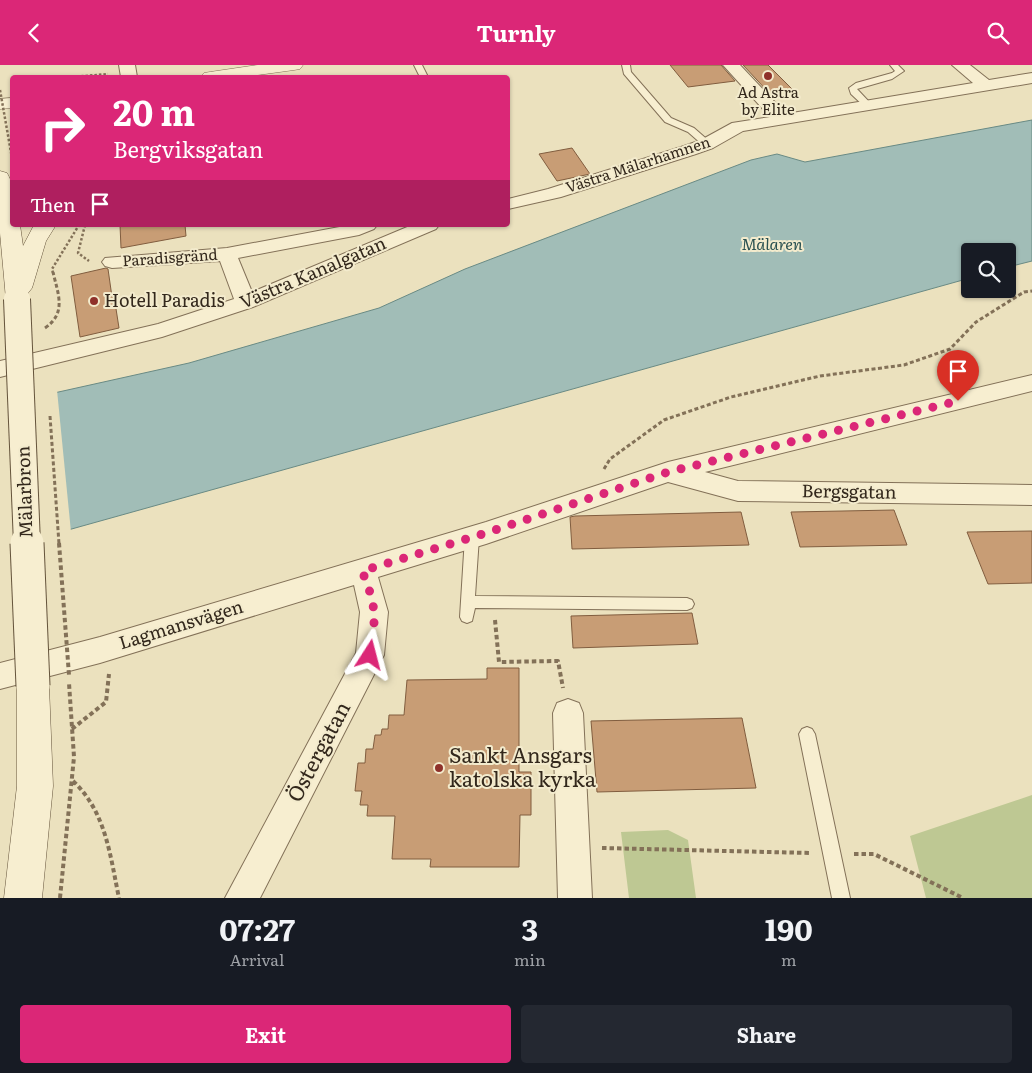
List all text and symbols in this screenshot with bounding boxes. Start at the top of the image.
text: Turnly [476,16,556,49]
icon: back [20,19,48,47]
icon: search [984,19,1012,47]
marker: Ad Astra by Elite [762,70,774,82]
place label: Ad Astra by Elite [737,80,800,120]
text: 20 m [113,85,195,137]
icon: right [30,95,95,160]
street label: Västra Mälarhamnen [562,129,713,198]
text: Bergviksgatan [113,132,263,165]
text: Then [30,190,76,218]
icon: arrive [86,190,114,218]
street label: Västra Kanalgatan [235,229,390,315]
water label: Mälaren [741,231,803,255]
street label: Paradisgränd [121,242,218,271]
map controls [961,243,1016,298]
button: search [961,243,1016,298]
place label: Hotell Paradis [104,286,225,313]
marker: Hotell Paradis [88,295,100,307]
pin [937,350,979,401]
icon: arrive [944,357,972,385]
street label: Mälarbron [8,445,39,539]
street label: Bergsgatan [801,476,897,505]
street label: Lagmansvägen [115,592,246,655]
position arrow [343,628,395,680]
street label: Östergatan [277,695,356,807]
place label: Sankt Ansgars katolska kyrka [449,738,597,793]
marker: Sankt Ansgars katolska kyrka [433,762,445,774]
text: 07:27 [219,906,295,950]
text: 3 [521,906,538,950]
text: 190 [765,906,813,950]
text: Arrival [230,947,284,971]
text: min [514,947,546,971]
text: m [781,947,797,971]
button: Exit [20,1005,511,1063]
button: Share [521,1005,1012,1063]

